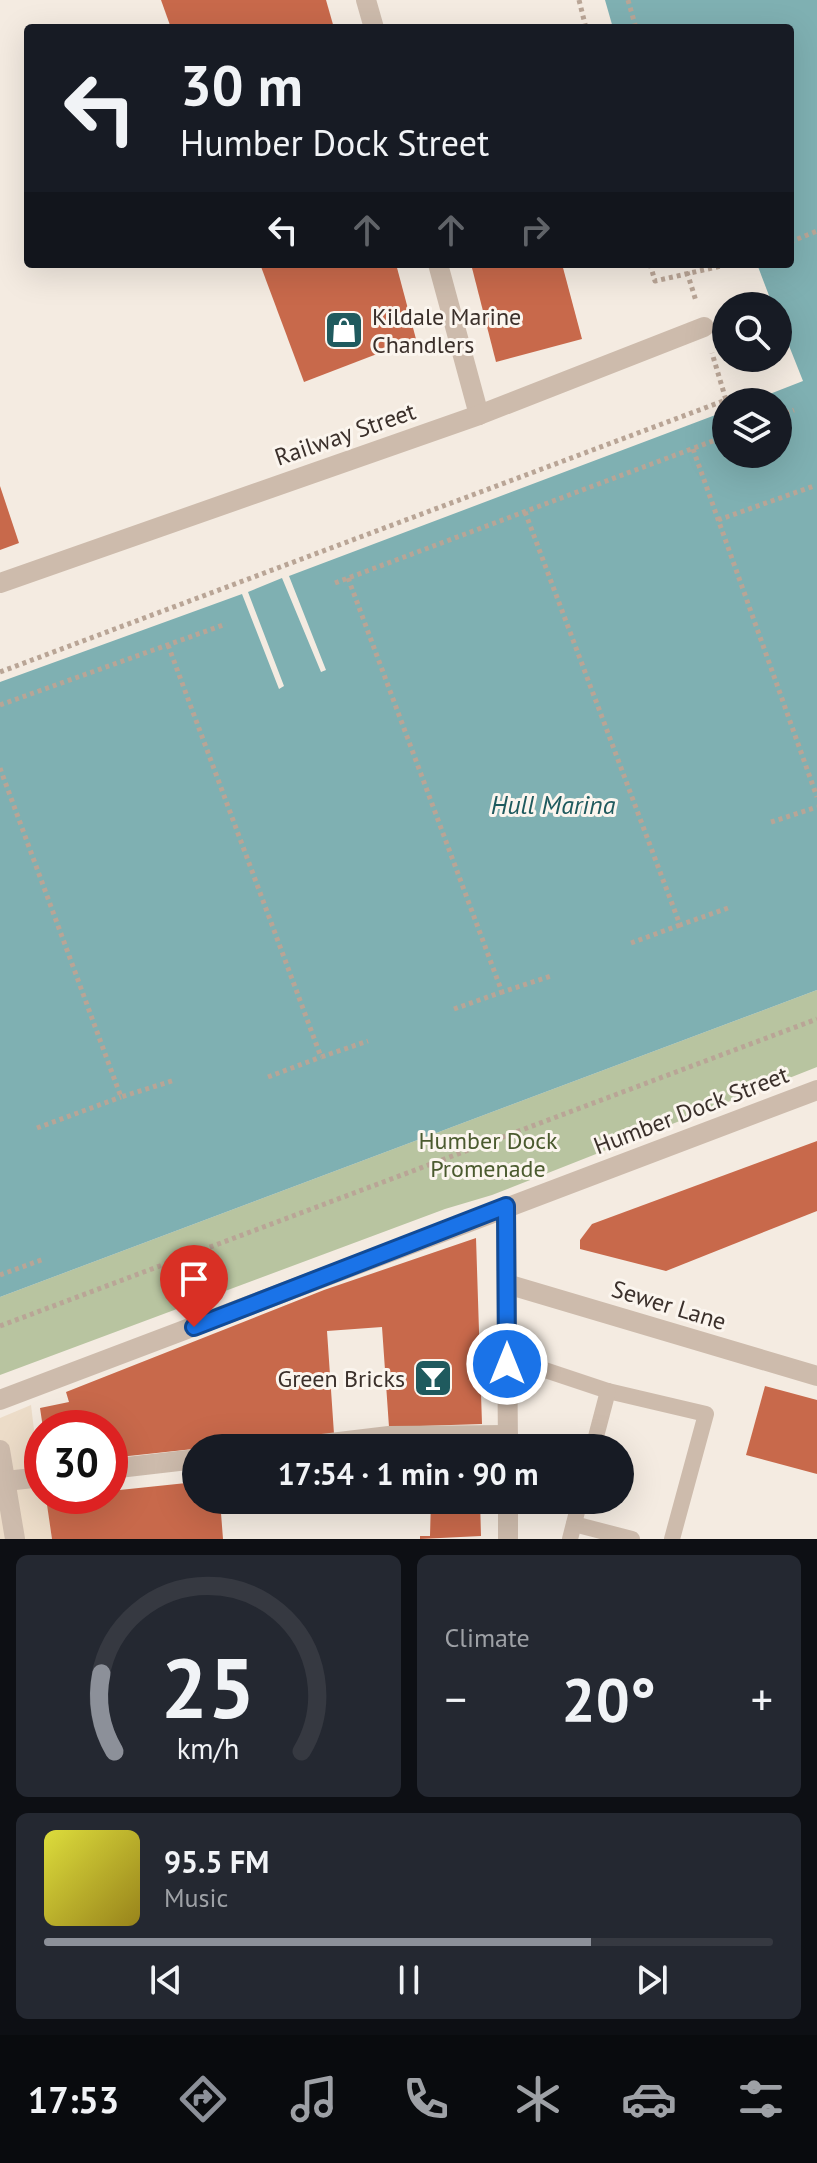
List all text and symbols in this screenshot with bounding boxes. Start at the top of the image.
text: 30 m [180,49,303,121]
icon: left [48,56,152,160]
text: Humber Dock Street [180,119,489,166]
icon: left [261,208,305,252]
icon: ahead [345,208,389,252]
icon: ahead [429,208,473,252]
icon: right [513,208,557,252]
map controls [712,292,792,468]
button: search [712,292,792,372]
place label: Kildale Marine Chandlers [372,301,521,360]
shop icon: Kildale Marine Chandlers [323,309,365,351]
button: layers [712,388,792,468]
street label: Railway Street [270,395,420,473]
water label: Hull Marina [491,788,616,821]
street label: Humber Dock Street [589,1059,793,1161]
park label: Humber Dock Promenade [418,1125,558,1184]
pin [160,1245,228,1327]
icon: arrive [172,1257,216,1301]
street label: Sewer Lane [608,1273,730,1337]
position arrow [465,1322,549,1406]
bar icon: Green Bricks [412,1357,454,1399]
place label: Green Bricks [277,1363,405,1394]
speed limit sign: 30 [24,1410,128,1514]
text: 17:54 · 1 min · 90 m [278,1454,538,1493]
text: Climate [445,1621,530,1654]
text: 25 [161,1633,255,1741]
text: 20° [562,1660,656,1738]
text: − [445,1670,467,1727]
text: + [751,1670,773,1727]
text: km/h [177,1730,240,1767]
text: 95.5 FM [164,1842,269,1881]
text: Music [164,1881,228,1914]
icon: previous [144,1958,188,2002]
icon: pause [387,1958,431,2002]
icon: next [630,1958,674,2002]
icon: directions [175,2071,231,2127]
icon: music [286,2071,342,2127]
icon: phone [398,2071,454,2127]
icon: climate [510,2071,566,2127]
icon: car [621,2071,677,2127]
icon: filters [733,2071,789,2127]
text: 17:53 [28,2076,119,2123]

